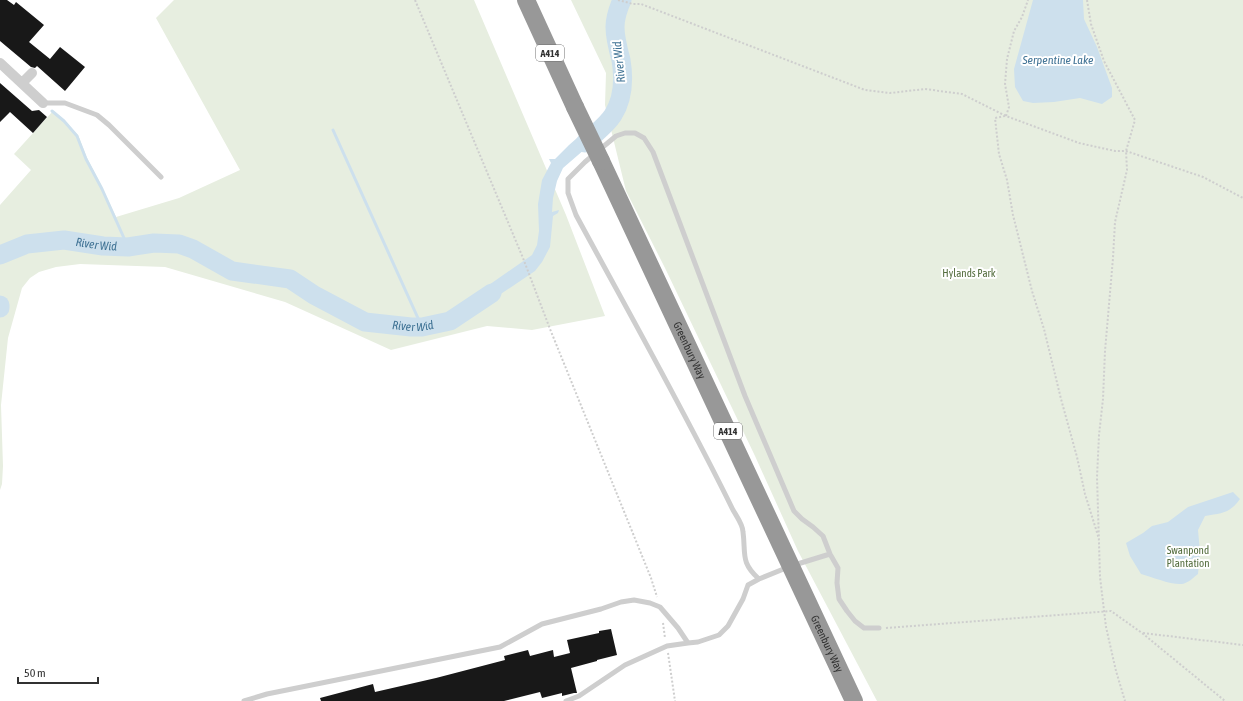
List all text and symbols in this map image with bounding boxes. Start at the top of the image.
water label: River Wid [610,40,628,83]
road number: A414 [536,45,564,61]
water label: Serpentine Lake [1022,53,1094,67]
water label: River Wid [75,235,117,254]
park label: Hylands Park [942,267,996,279]
water label: River Wid [391,318,435,334]
street label: Greenbury Way [671,320,708,381]
road number: A414 [714,423,742,439]
park label: Swanpond Plantation [1166,544,1210,569]
street label: Greenbury Way [809,613,846,674]
scale bar [18,659,98,685]
text: 50 m [24,666,46,680]

